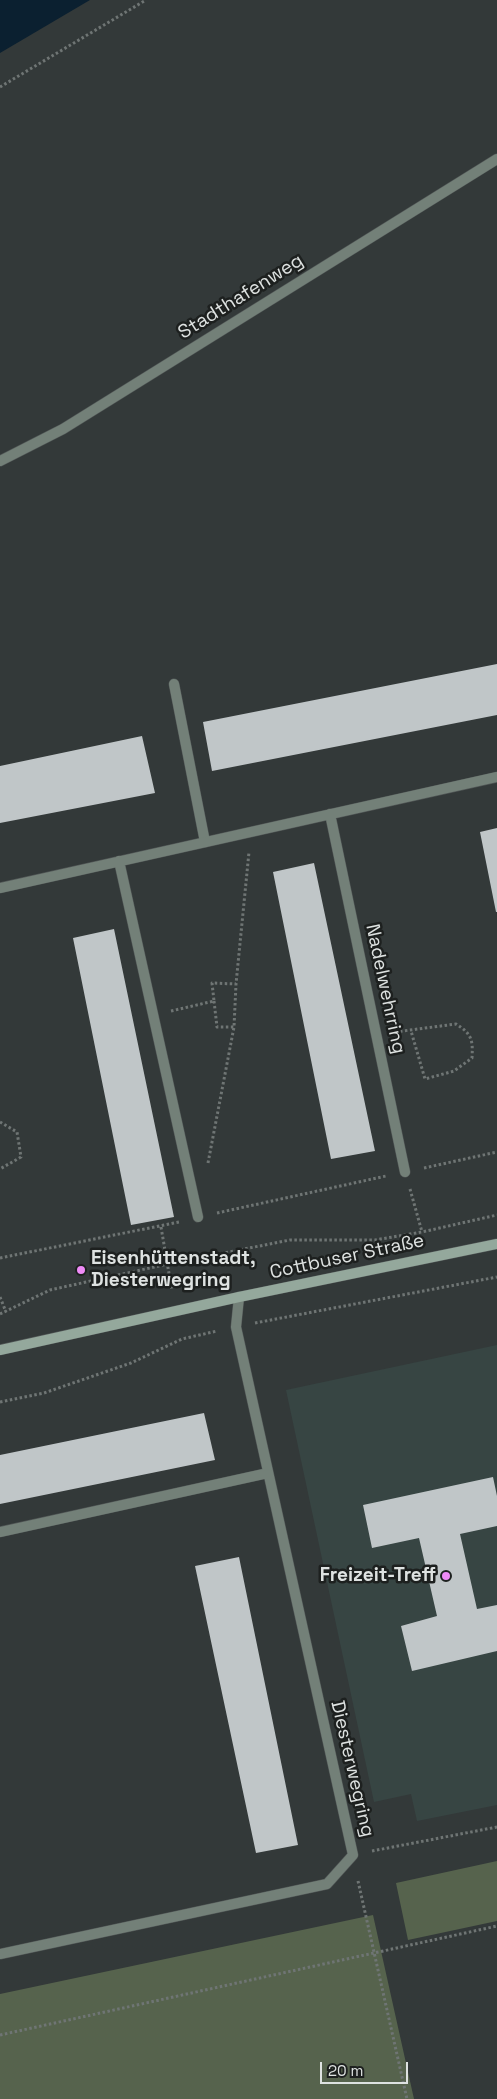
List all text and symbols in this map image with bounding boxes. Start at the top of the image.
street label: Stadthafenweg [174,249,308,345]
street label: Nadelwehrring [360,922,410,1056]
street label: Cottbuser Straße [268,1229,426,1285]
place label: Eisenhüttenstadt, Diesterwegring [91,1248,256,1292]
marker: Eisenhüttenstadt, Diesterwegring [75,1264,87,1276]
place label: Freizeit-Treff [320,1565,436,1587]
marker: Freizeit-Treff [440,1570,452,1582]
street label: Diesterwegring [325,1699,379,1839]
scale bar [322,2052,410,2084]
text: 20 m [328,2061,363,2080]

